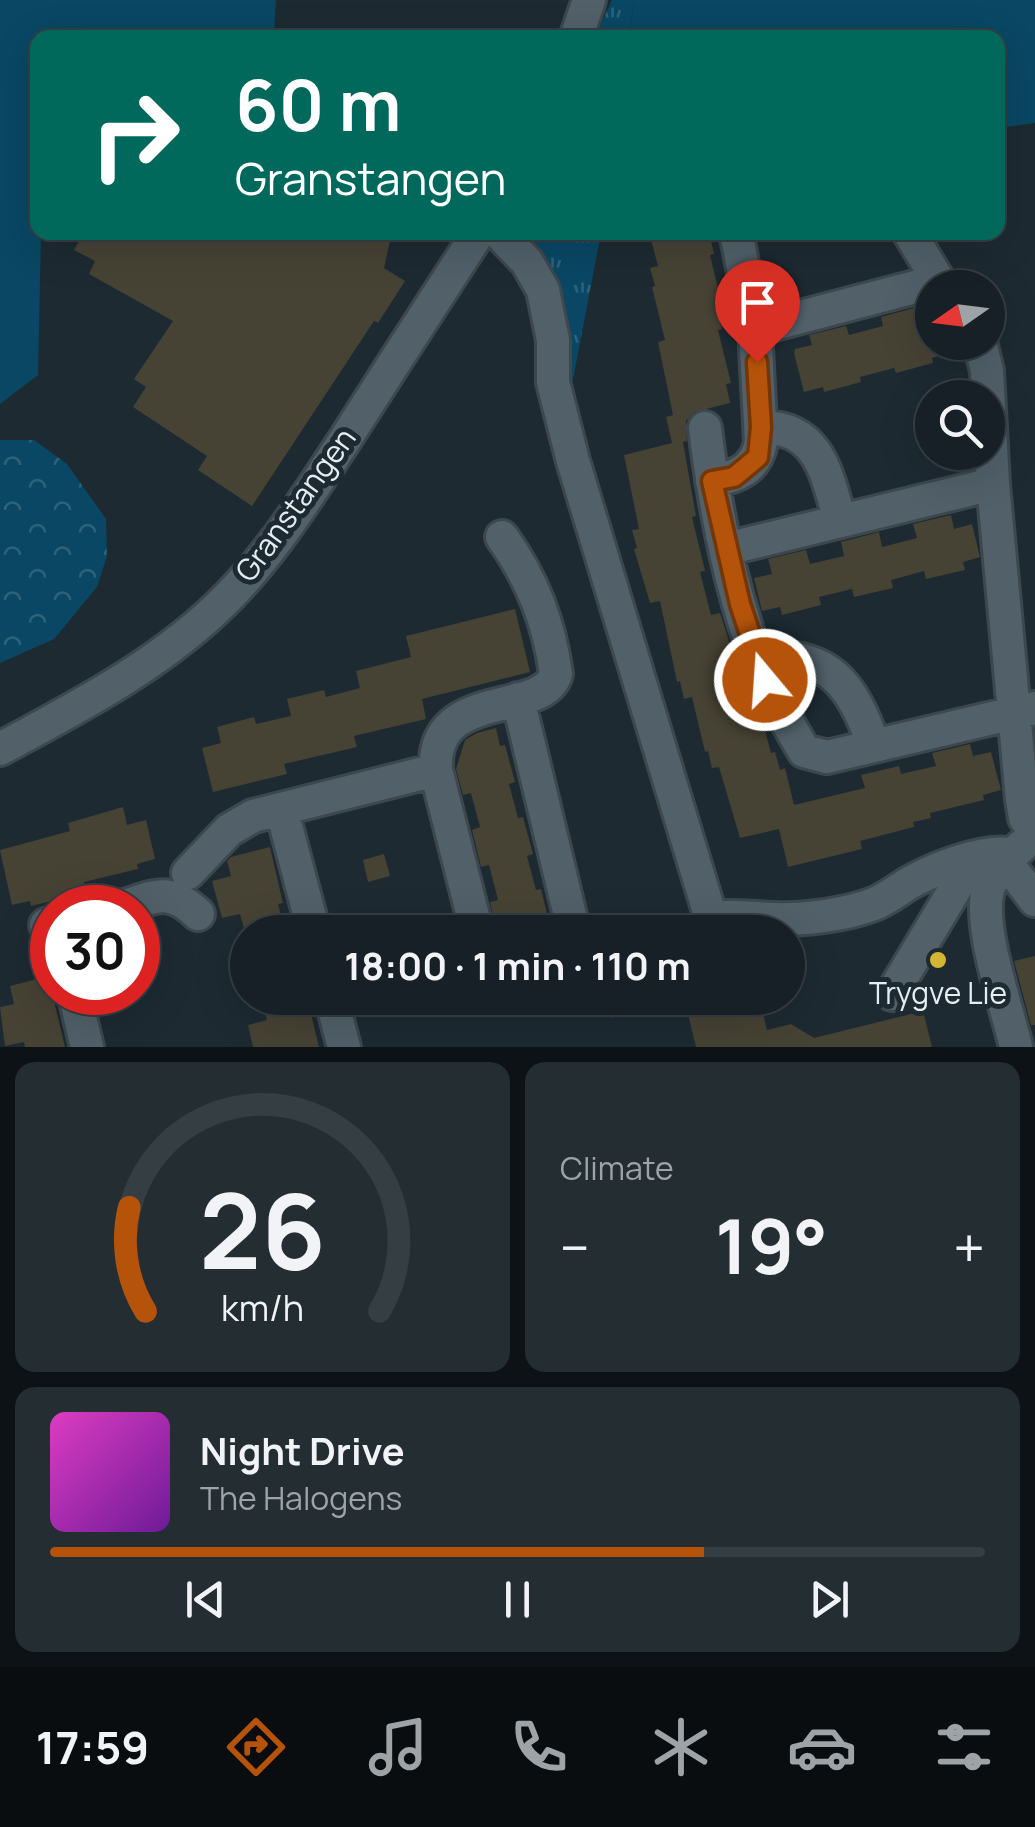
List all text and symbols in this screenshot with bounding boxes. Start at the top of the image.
text: 60 m [235,56,402,152]
icon: right [70,70,200,200]
text: Granstangen [235,147,506,209]
pin [715,260,800,363]
north arrow [915,270,1005,360]
map controls [915,270,1005,470]
icon: arrive [730,275,785,330]
button: search [915,380,1005,470]
street label: Granstangen [225,419,365,589]
position arrow [713,628,817,732]
speed limit sign: 30 [30,885,160,1015]
text: 18:00 · 1 min · 110 m [344,939,691,991]
marker: Trygve Lie [927,949,949,971]
place label: Trygve Lie [869,972,1007,1013]
text: Climate [560,1146,674,1190]
text: 26 [199,1158,326,1300]
text: 19° [715,1194,828,1297]
text: − [560,1209,590,1285]
text: + [953,1209,985,1285]
text: km/h [221,1283,304,1332]
text: Night Drive [200,1424,405,1476]
text: The Halogens [200,1476,402,1520]
icon: previous [178,1572,233,1627]
icon: pause [490,1572,545,1627]
icon: next [802,1572,857,1627]
icon: directions [221,1712,291,1782]
icon: music [363,1712,433,1782]
icon: phone [504,1712,574,1782]
icon: climate [646,1712,716,1782]
icon: car [787,1712,857,1782]
icon: filters [929,1712,999,1782]
text: 17:59 [36,1716,149,1778]

